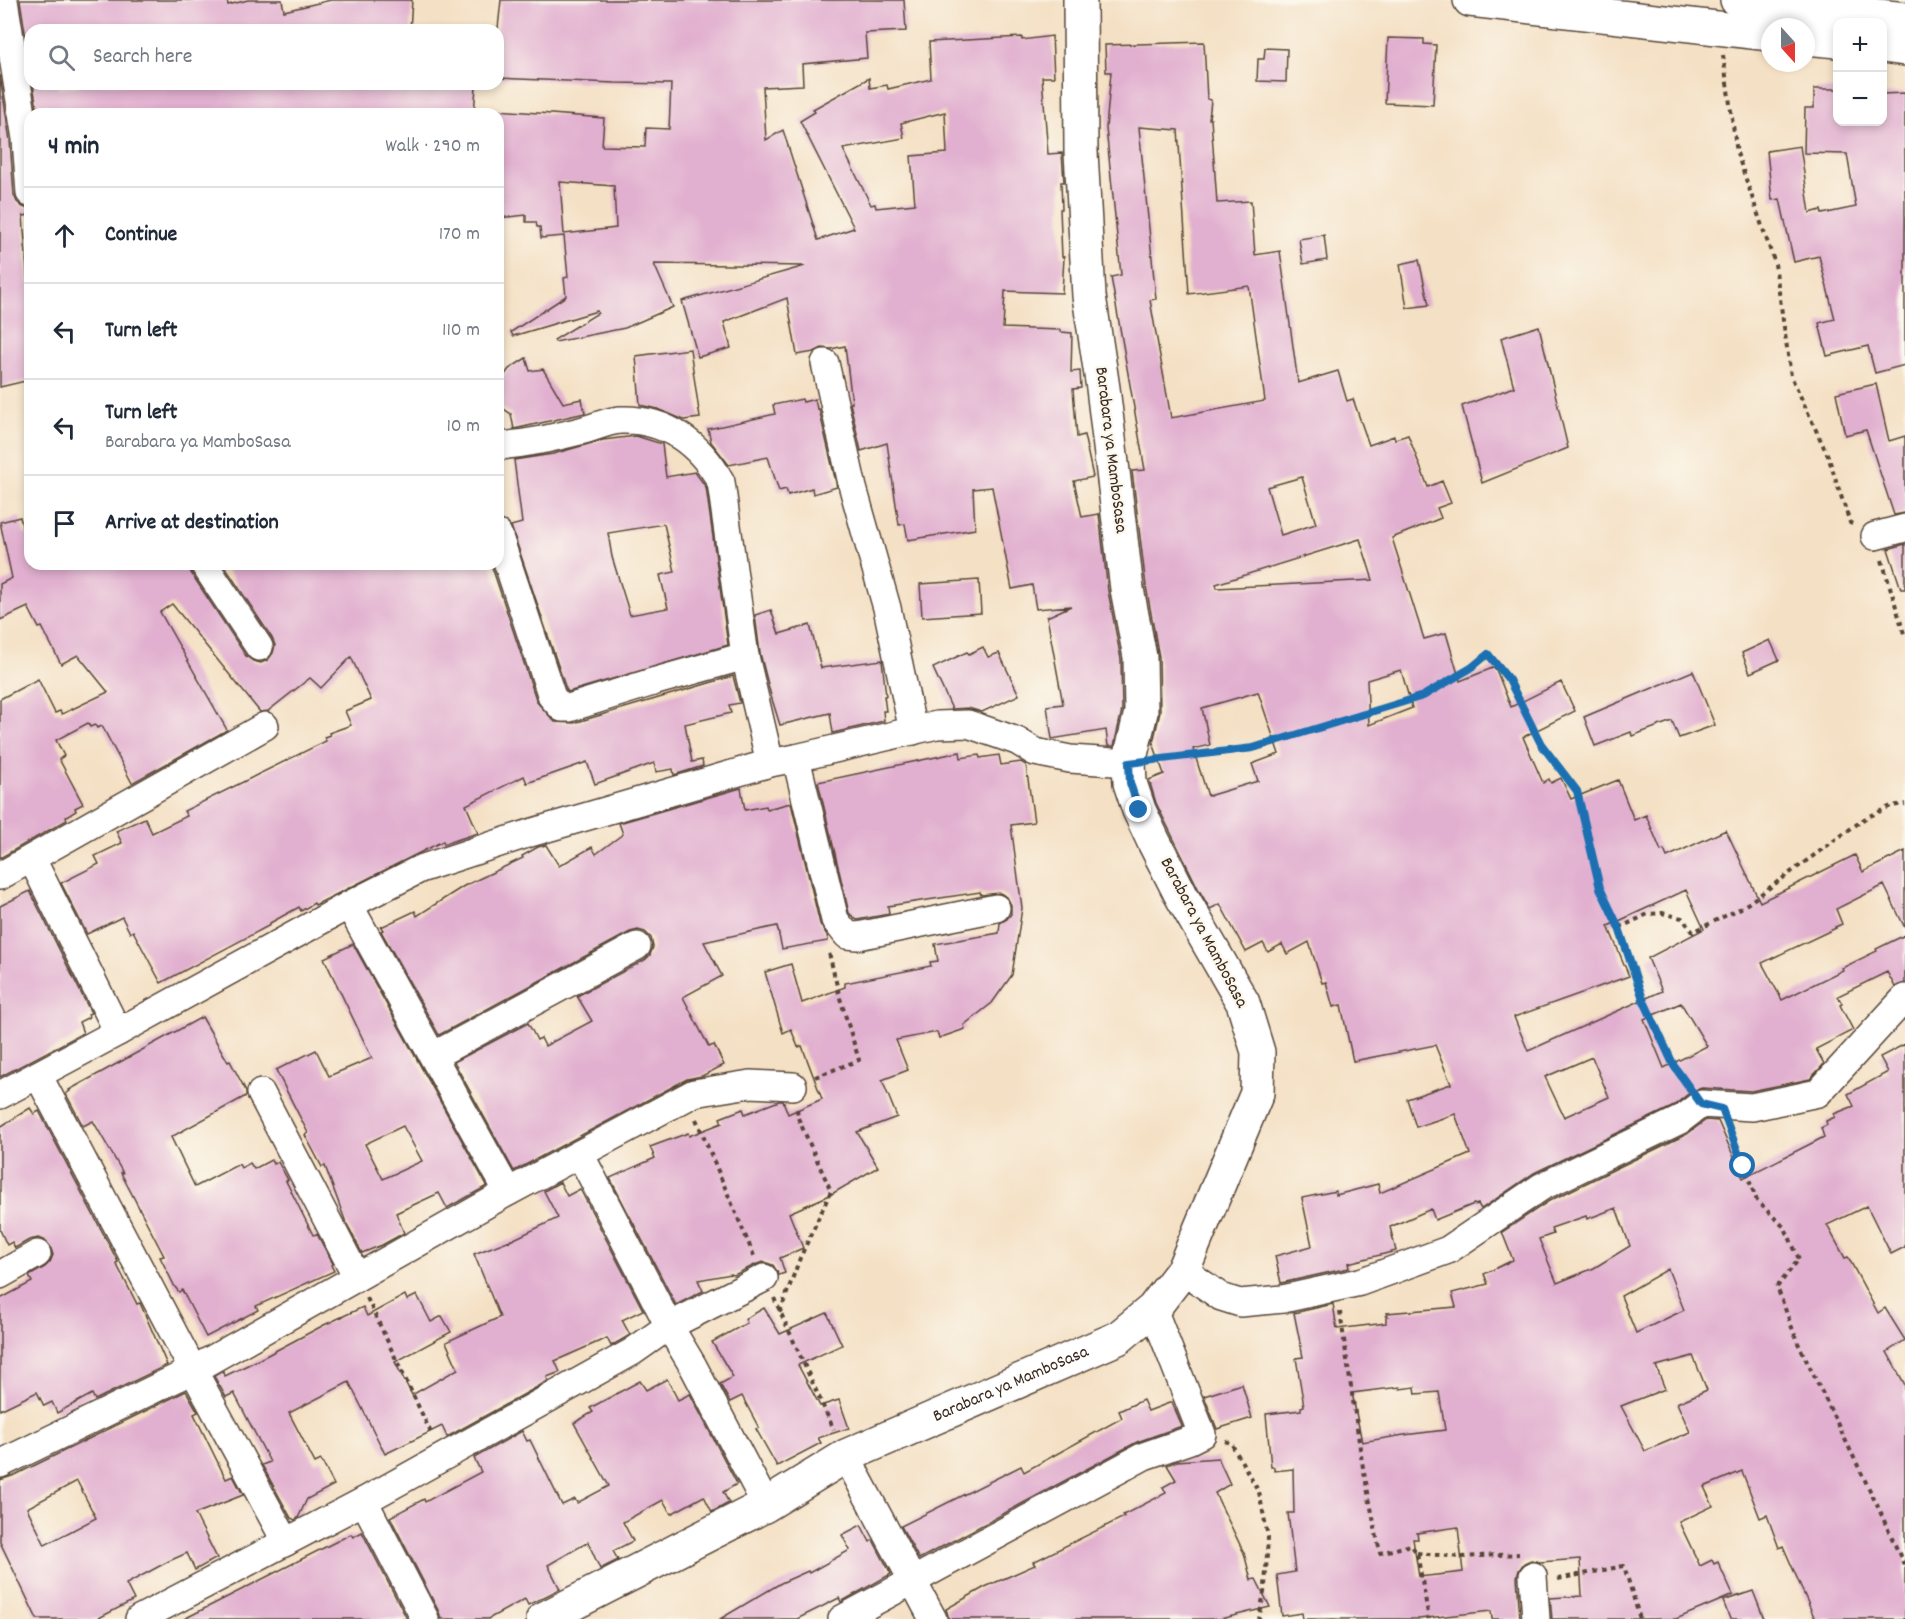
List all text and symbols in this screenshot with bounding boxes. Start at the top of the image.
north arrow [1761,18,1815,72]
map controls [1833,18,1887,126]
button: + [1833,18,1887,72]
search box [24,24,504,90]
icon: search [45,41,78,74]
text: Search here [93,42,192,73]
button: − [1833,72,1887,126]
text: 4 min [48,129,99,166]
text: Walk · 290 m [385,133,480,161]
icon: ahead [48,219,81,252]
text: Continue [105,220,177,251]
text: 170 m [439,221,480,249]
icon: left [48,315,81,348]
text: Turn left [105,316,177,347]
text: 110 m [442,317,480,345]
street label: Barabara ya MamboSasa [1087,366,1133,535]
text: Turn left [105,398,177,429]
icon: left [48,411,81,444]
text: 10 m [446,413,480,441]
text: Barabara ya MamboSasa [105,429,291,457]
icon: arrive [48,507,81,540]
text: Arrive at destination [105,508,279,539]
route end [1125,796,1151,822]
street label: Barabara ya MamboSasa [1153,853,1253,1013]
route start [1729,1152,1755,1178]
street label: Barabara ya MamboSasa [929,1340,1093,1429]

